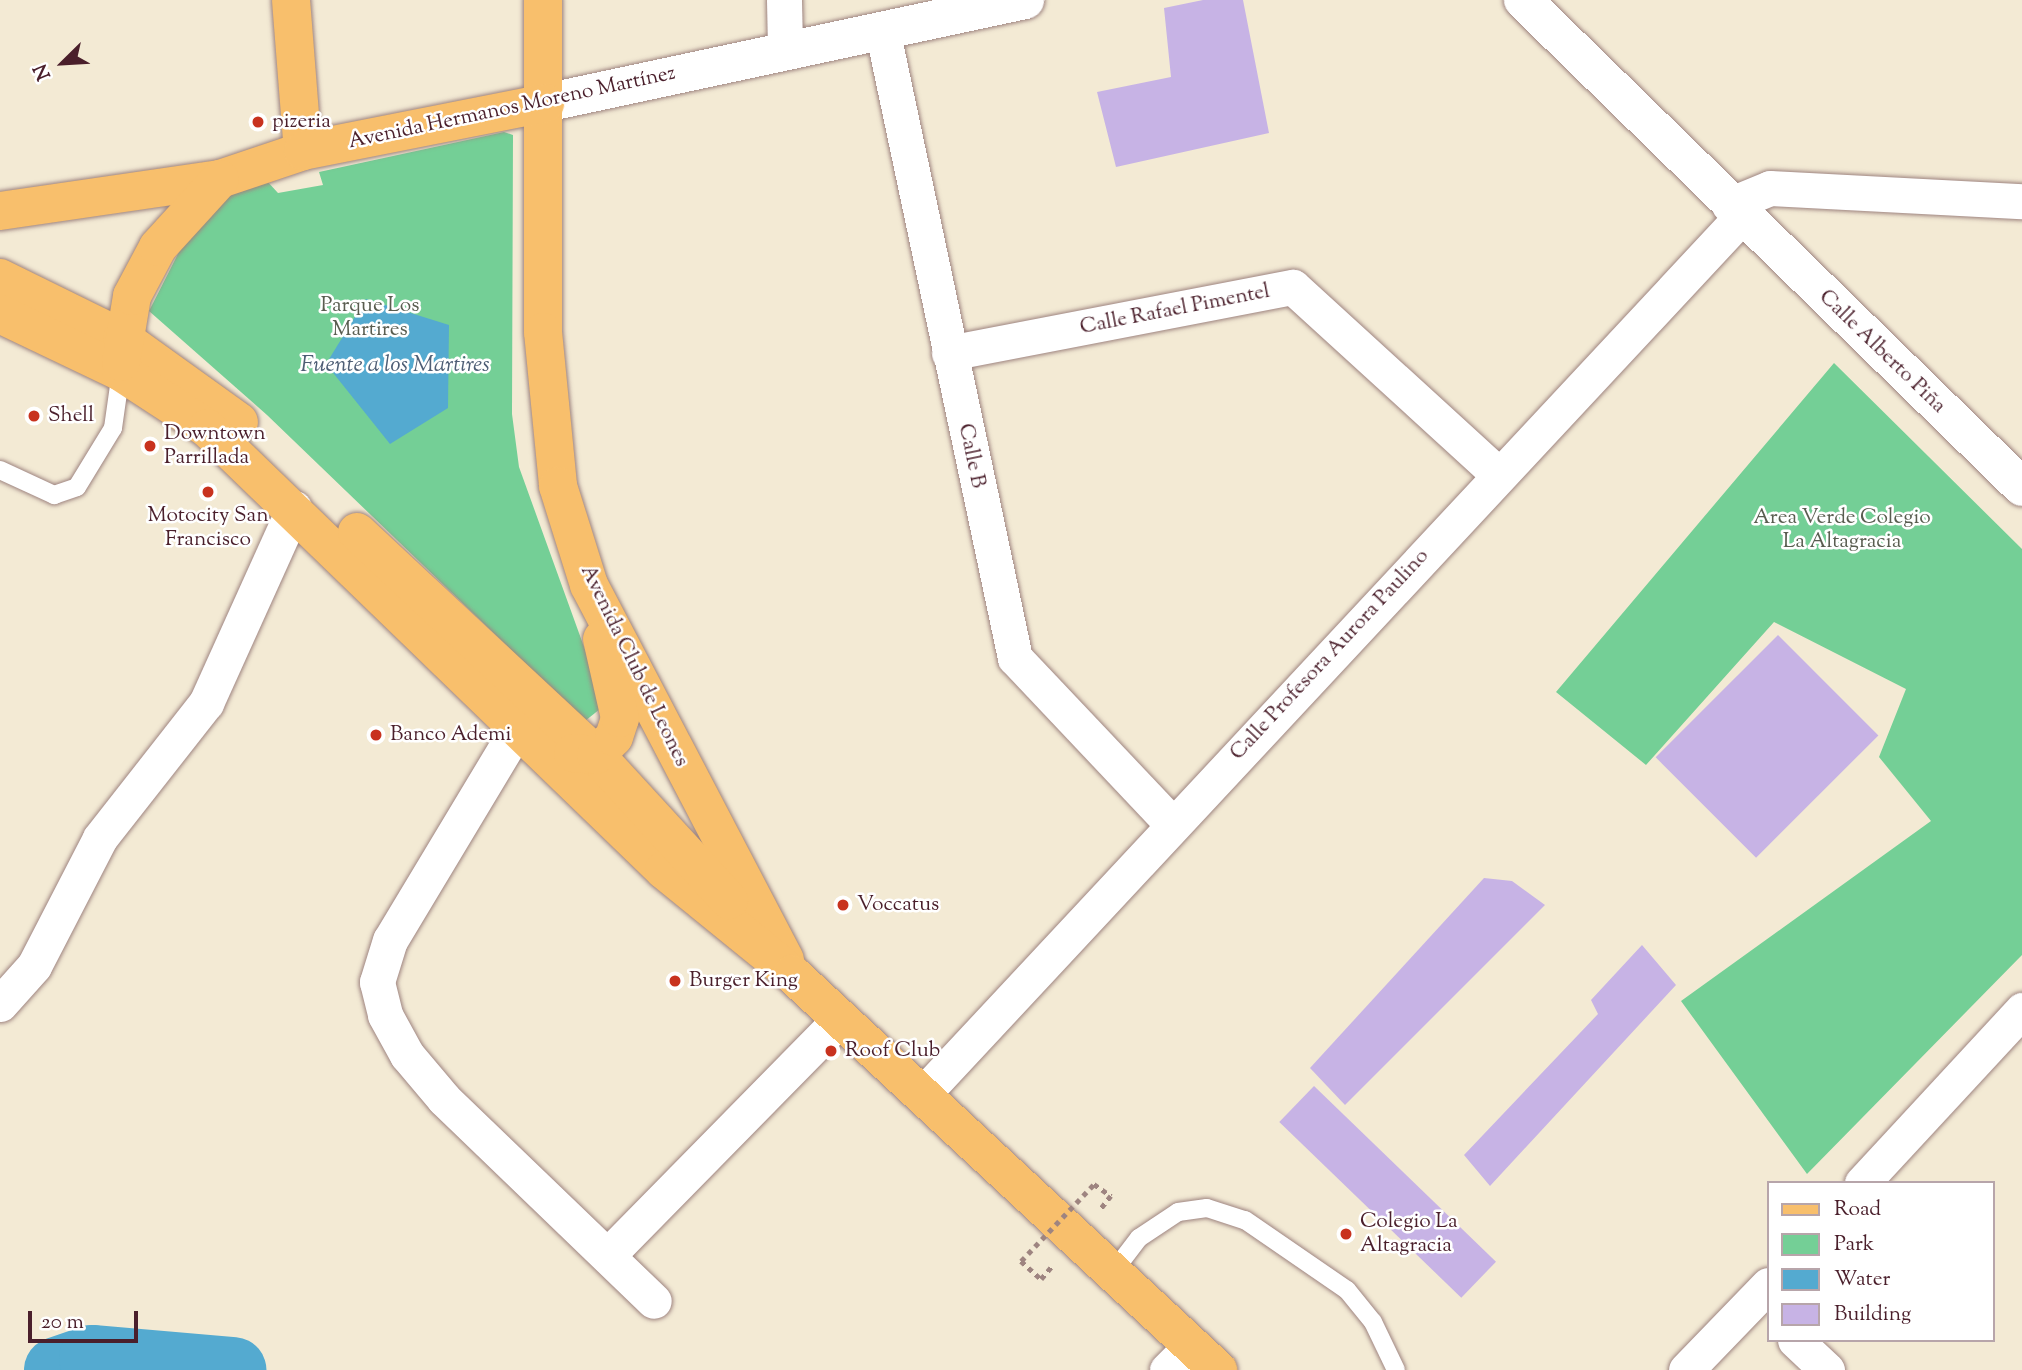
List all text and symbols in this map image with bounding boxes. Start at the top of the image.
north arrow [28,28,98,98]
text: N [28,59,59,84]
street label: Avenida Hermanos Moreno Martínez [346,61,678,155]
place label: pizeria [272,109,331,135]
marker: pizeria [250,114,266,130]
street label: Calle Rafael Pimentel [1078,279,1272,341]
street label: Calle Alberto Piña [1813,285,1951,419]
park label: Parque Los Martires [320,293,420,343]
water label: Fuente a los Martires [300,352,490,380]
place label: Shell [48,403,94,429]
marker: Shell [26,408,42,424]
place label: Downtown Parrillada [164,421,266,471]
street label: Calle B [952,421,990,491]
marker: Downtown Parrillada [142,438,158,454]
marker: Motocity San Francisco [200,484,216,500]
place label: Motocity San Francisco [147,503,269,553]
park label: Area Verde Colegio La Altagracia [1753,505,1931,555]
street label: Calle Profesora Aurora Paulino [1225,544,1435,766]
street label: Avenida Club de Leones [574,561,694,771]
place label: Banco Ademi [390,722,511,748]
marker: Banco Ademi [368,727,384,743]
place label: Voccatus [857,892,939,918]
marker: Voccatus [835,897,851,913]
place label: Burger King [689,968,798,994]
marker: Burger King [667,973,683,989]
place label: Roof Club [845,1038,940,1064]
marker: Roof Club [823,1043,839,1059]
legend [1766,1181,1994,1342]
text: Road [1834,1195,1881,1225]
place label: Colegio La Altagracia [1360,1209,1458,1259]
marker: Colegio La Altagracia [1338,1226,1354,1242]
text: Park [1834,1230,1874,1260]
text: Water [1834,1265,1890,1295]
scale bar [32,1296,142,1340]
text: Building [1834,1300,1911,1330]
text: 20 m [41,1308,84,1338]

